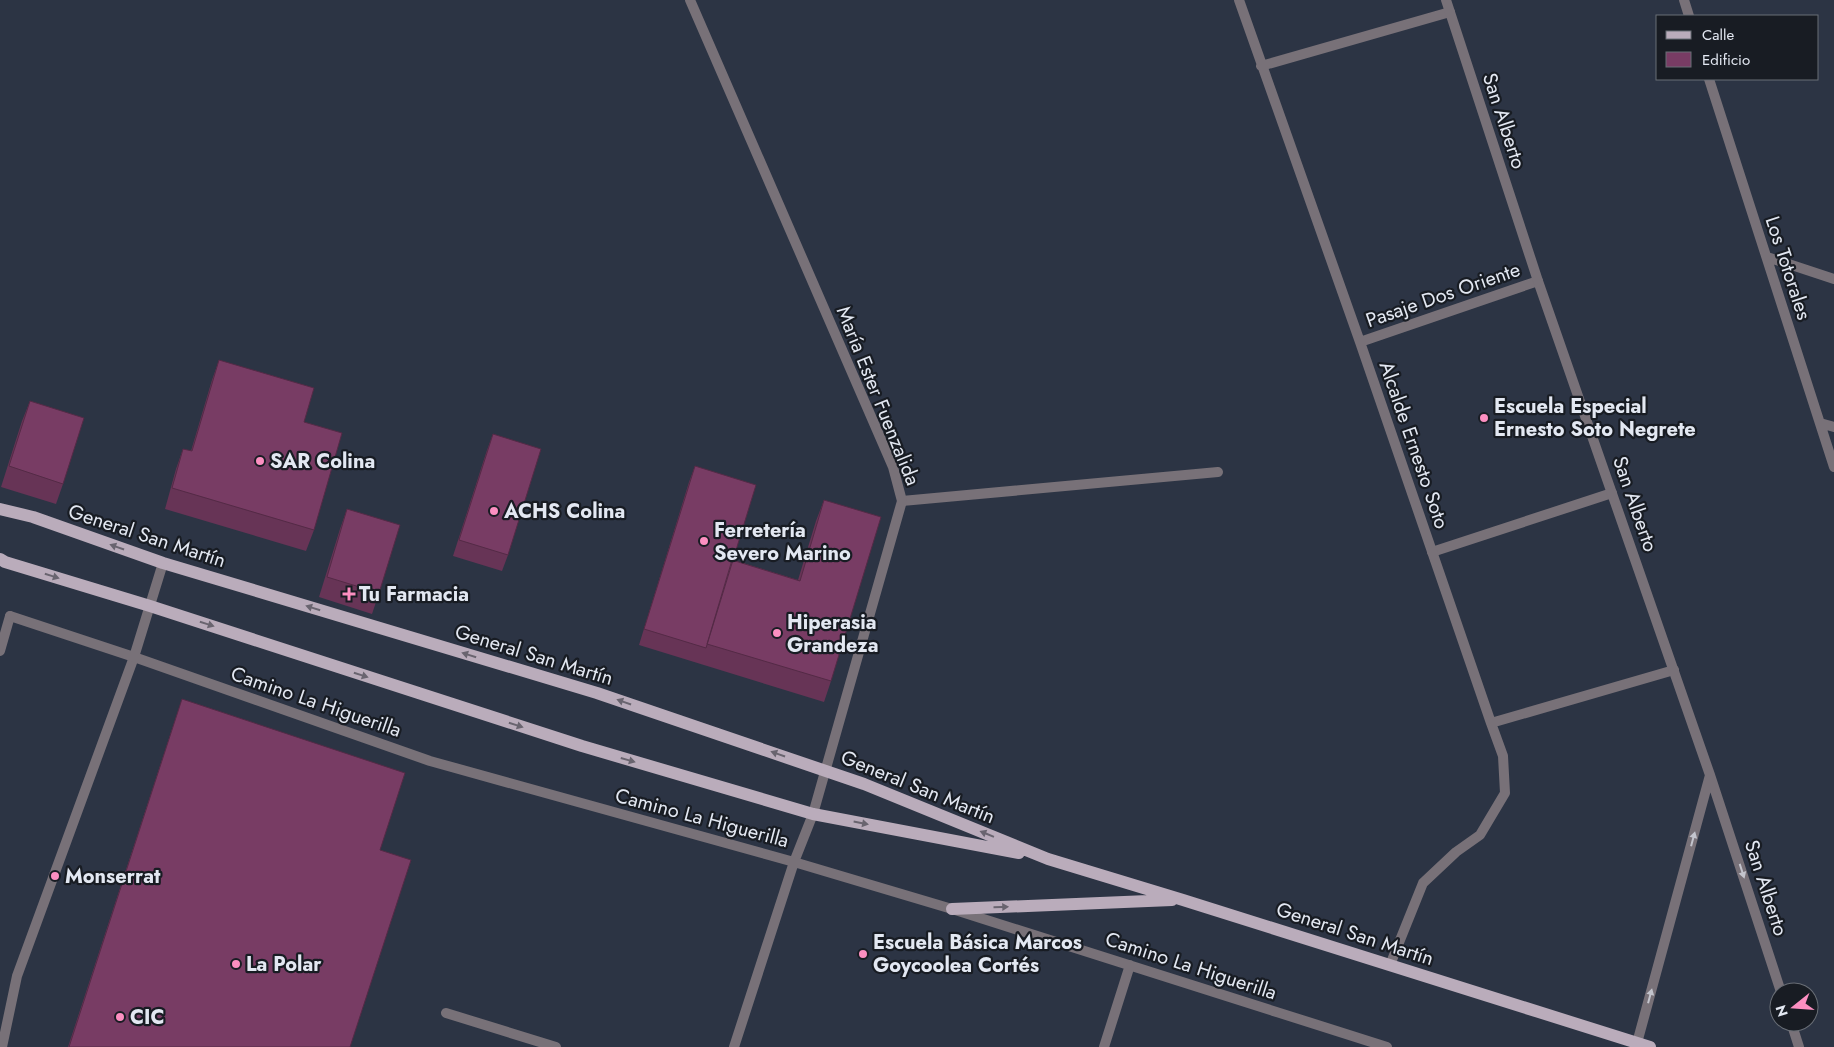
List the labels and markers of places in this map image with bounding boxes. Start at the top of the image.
place label: Escuela Especial Ernesto Soto Negrete [1494,392,1696,444]
marker: Escuela Especial Ernesto Soto Negrete [1478,412,1490,424]
place label: SAR Colina [270,447,375,476]
marker: SAR Colina [254,455,266,467]
place label: ACHS Colina [503,497,625,526]
marker: ACHS Colina [488,505,500,517]
place label: Ferretería Severo Marino [714,516,851,568]
marker: Ferretería Severo Marino [698,535,710,547]
place label: Tu Farmacia [359,580,469,609]
marker: Tu Farmacia [343,588,355,600]
place label: Hiperasia Grandeza [787,608,879,660]
marker: Hiperasia Grandeza [771,627,783,639]
place label: Monserrat [65,862,161,891]
marker: Monserrat [49,870,61,882]
place label: Escuela Básica Marcos Goycoolea Cortés [873,928,1082,980]
marker: Escuela Básica Marcos Goycoolea Cortés [857,948,869,960]
place label: La Polar [246,950,322,979]
marker: La Polar [230,958,242,970]
place label: CIC [130,1003,164,1032]
marker: CIC [114,1011,126,1023]

